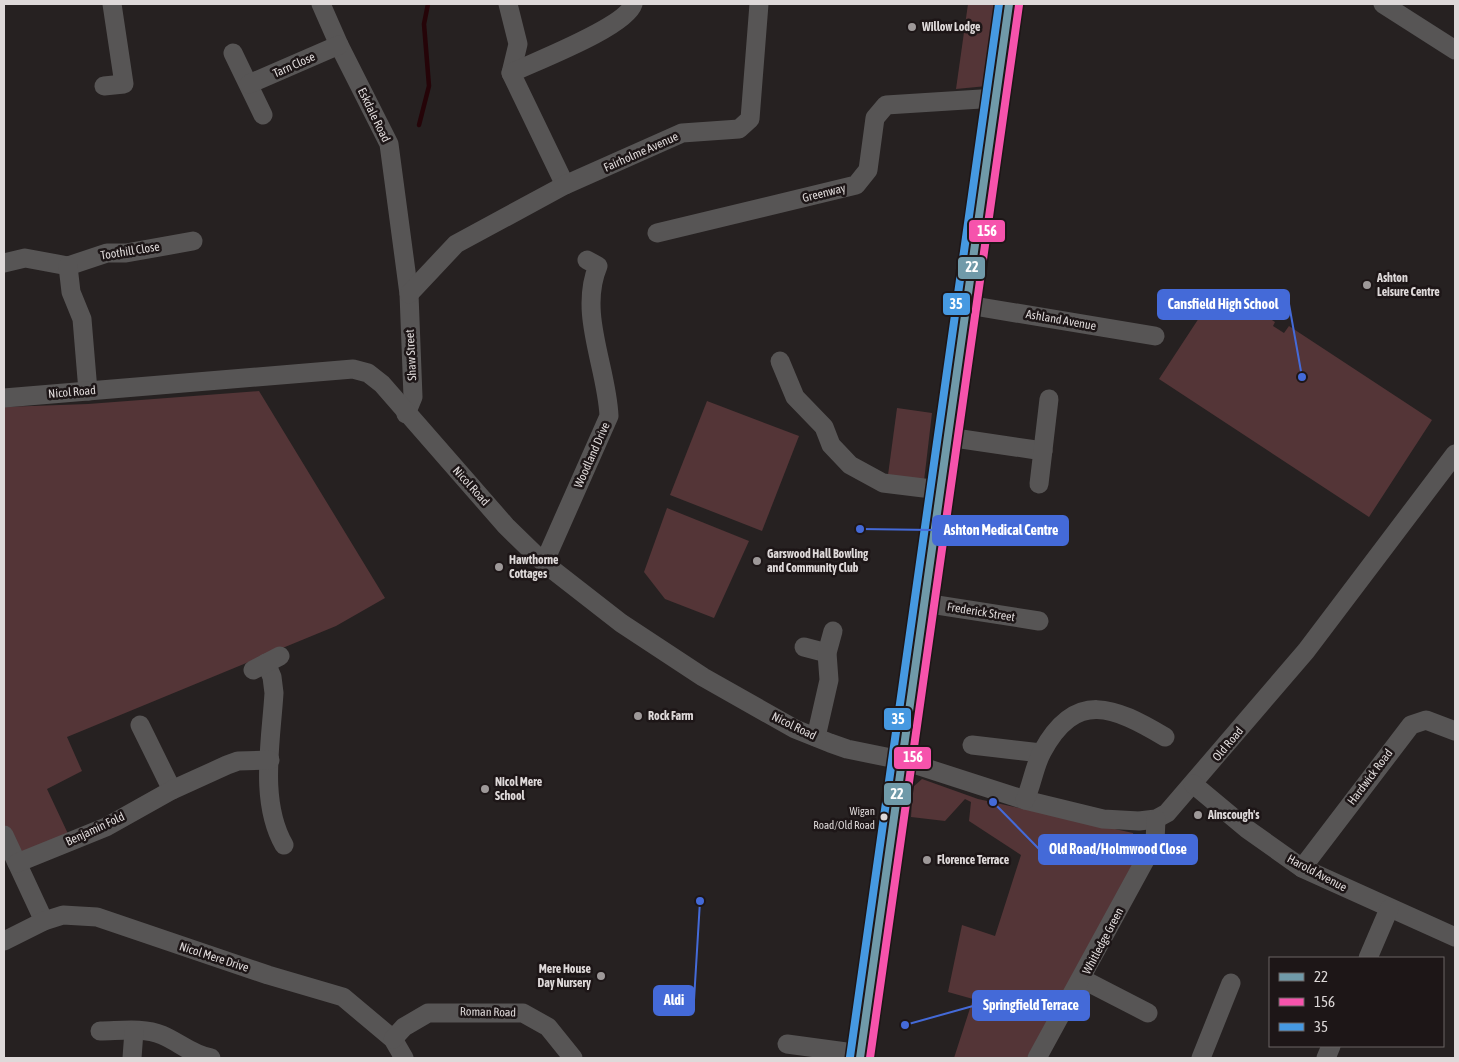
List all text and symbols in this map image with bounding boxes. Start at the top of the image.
place label: Willow Lodge [921,20,981,34]
marker: Willow Lodge [906,21,918,33]
street label: Tarn Close [271,49,317,81]
street label: Eskdale Road [355,86,393,144]
street label: Fairholme Avenue [602,129,680,175]
street label: Greenway [801,181,847,205]
line badge: 156 [968,219,1006,243]
text: 156 [977,223,997,239]
street label: Toothill Close [99,239,161,263]
line badge: 22 [957,256,986,280]
text: 22 [965,259,979,275]
place label: Ashton Leisure Centre [1376,271,1440,299]
marker: Ashton Leisure Centre [1361,279,1373,291]
callout: Cansfield High School [1158,290,1289,319]
line badge: 35 [942,292,971,316]
text: 35 [949,296,963,312]
text: Cansfield High School [1168,296,1279,312]
street label: Ashland Avenue [1025,307,1097,333]
street label: Shaw Street [403,328,419,381]
street label: Nicol Road [48,383,96,401]
street label: Woodland Drive [571,420,613,490]
street label: Nicol Road [450,464,492,508]
callout: Ashton Medical Centre [933,516,1068,545]
text: Ashton Medical Centre [943,522,1058,538]
place label: Garswood Hall Bowling and Community Club [767,547,869,575]
place label: Hawthorne Cottages [509,553,559,581]
marker: Garswood Hall Bowling and Community Club [751,555,763,567]
marker: Hawthorne Cottages [493,561,505,573]
street label: Frederick Street [946,600,1017,624]
line badge: 35 [883,707,912,731]
place label: Rock Farm [648,709,694,723]
street label: Nicol Road [770,709,818,743]
marker: Rock Farm [632,710,644,722]
text: 35 [891,711,905,727]
street label: Old Road [1210,724,1246,764]
line badge: 156 [893,746,932,770]
street label: Hardwick Road [1345,746,1395,808]
text: 156 [903,749,923,765]
place label: Nicol Mere School [495,775,543,803]
line badge: 22 [883,782,912,806]
marker: Nicol Mere School [479,783,491,795]
text: 22 [890,786,904,802]
place label: Wigan Road/Old Road [813,805,875,831]
place label: Ainscough's [1207,808,1260,822]
street label: Benjamin Fold [63,809,127,849]
marker: Ainscough's [1192,809,1204,821]
marker: Wigan Road/Old Road [879,812,889,822]
callout: Old Road/Holmwood Close [1039,835,1197,864]
text: Old Road/Holmwood Close [1049,841,1187,857]
street label: Harold Avenue [1285,851,1349,895]
place label: Florence Terrace [937,853,1010,867]
marker: Florence Terrace [921,854,933,866]
street label: Whitledge Green [1080,905,1126,977]
street label: Nicol Mere Drive [178,939,250,975]
legend [1269,957,1444,1047]
place label: Mere House Day Nursery [538,962,592,990]
text: 22 [1314,968,1328,985]
marker: Mere House Day Nursery [595,970,607,982]
callout: Aldi [654,986,694,1015]
callout: Springfield Terrace [973,991,1089,1020]
text: Aldi [663,992,684,1008]
text: 156 [1314,993,1335,1010]
text: Springfield Terrace [983,997,1079,1013]
street label: Roman Road [460,1005,516,1019]
text: 35 [1314,1018,1328,1035]

